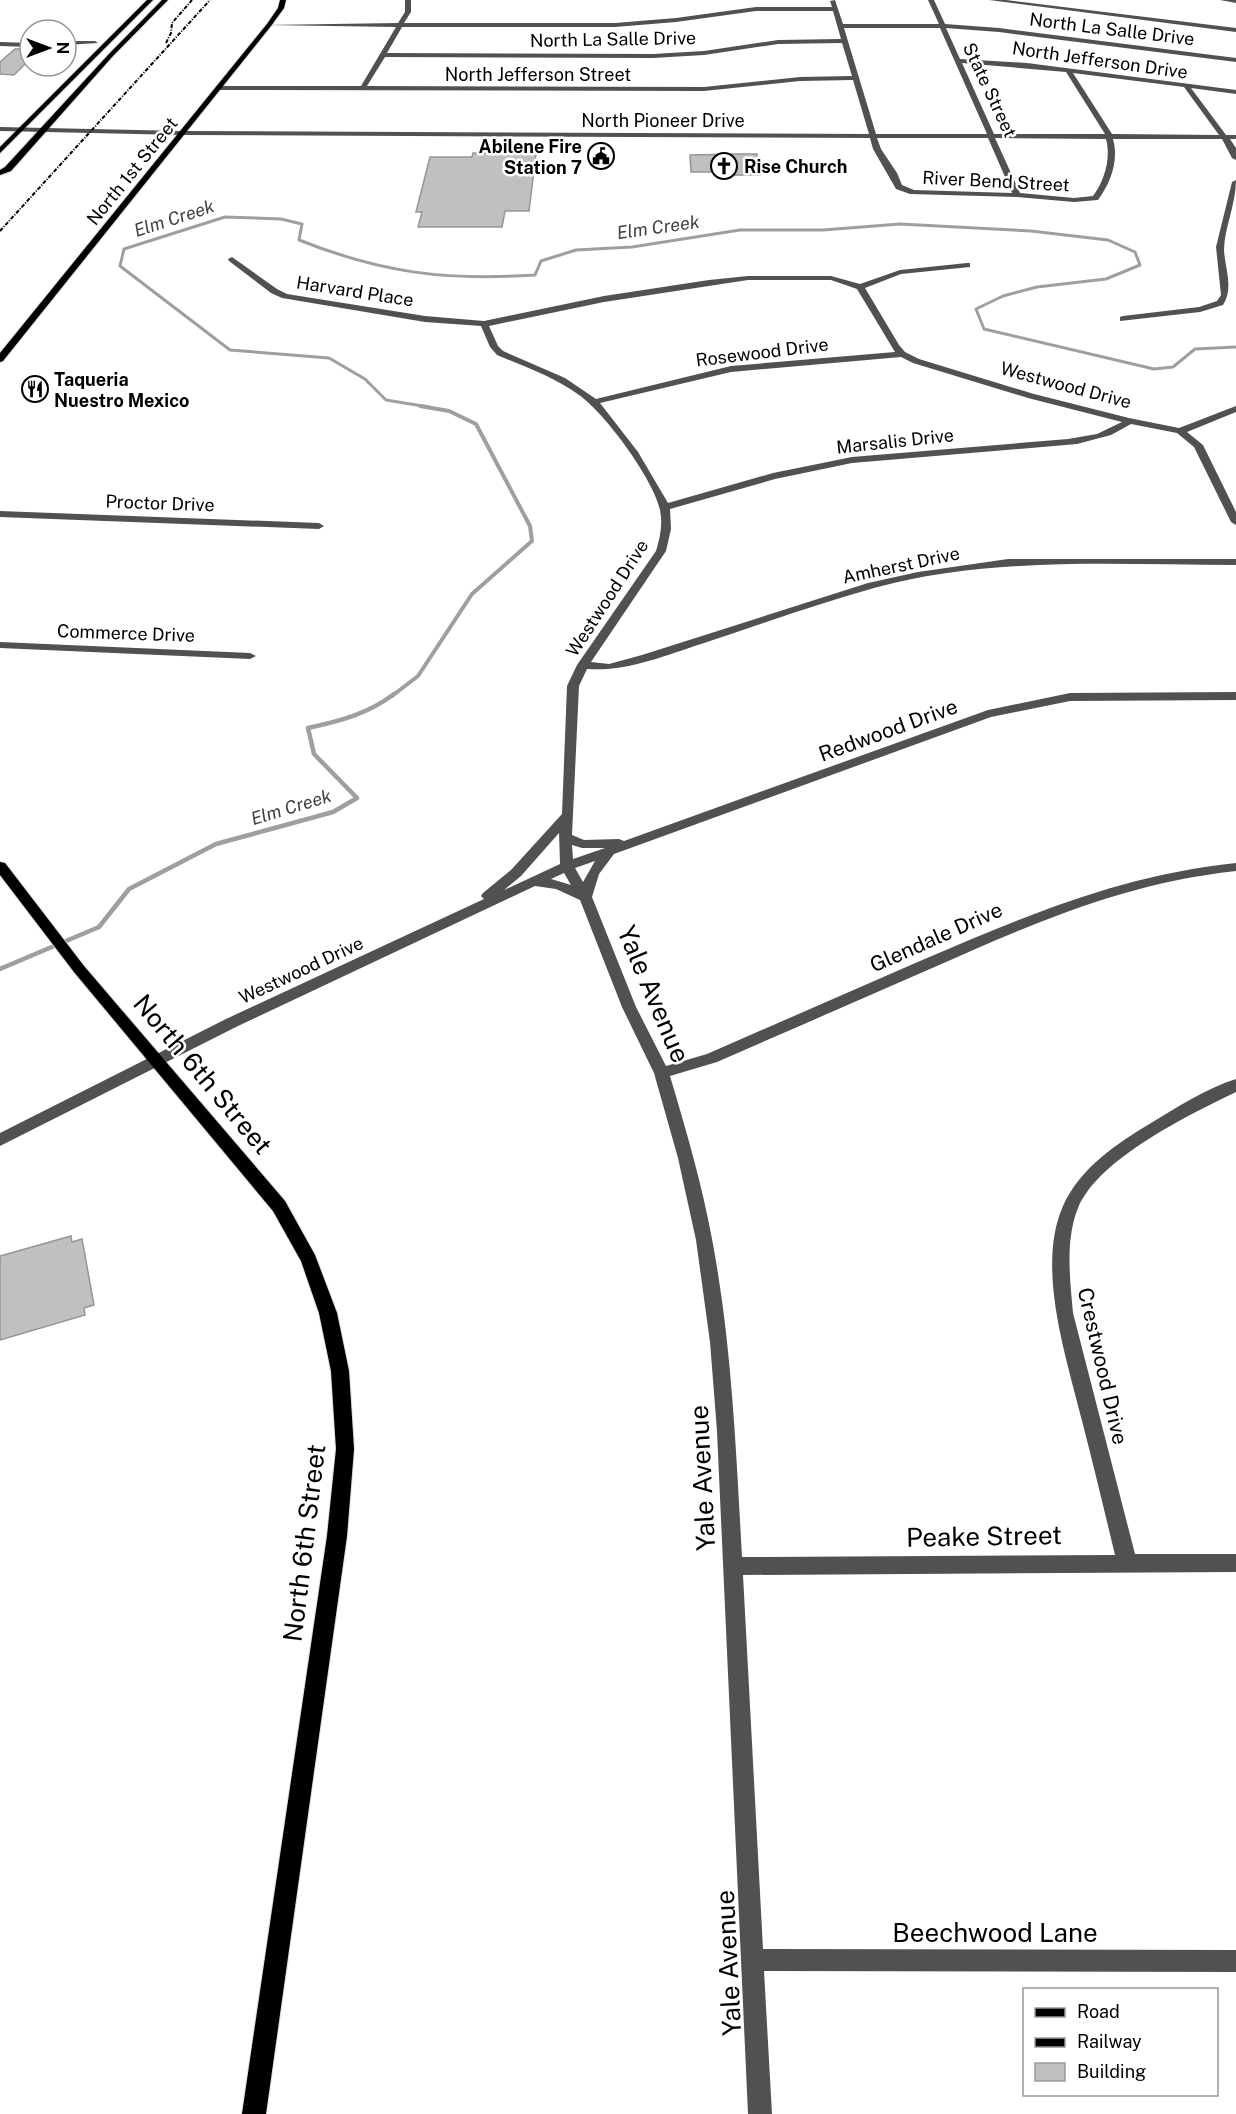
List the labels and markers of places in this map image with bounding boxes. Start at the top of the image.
place label: Abilene Fire Station 7 [479,136,582,178]
public building icon: Abilene Fire Station 7 [586,141,616,171]
church icon: Rise Church [709,151,739,181]
place label: Rise Church [744,156,847,177]
place label: Taqueria Nuestro Mexico [54,369,189,411]
restaurant icon: Taqueria Nuestro Mexico [20,374,50,404]

